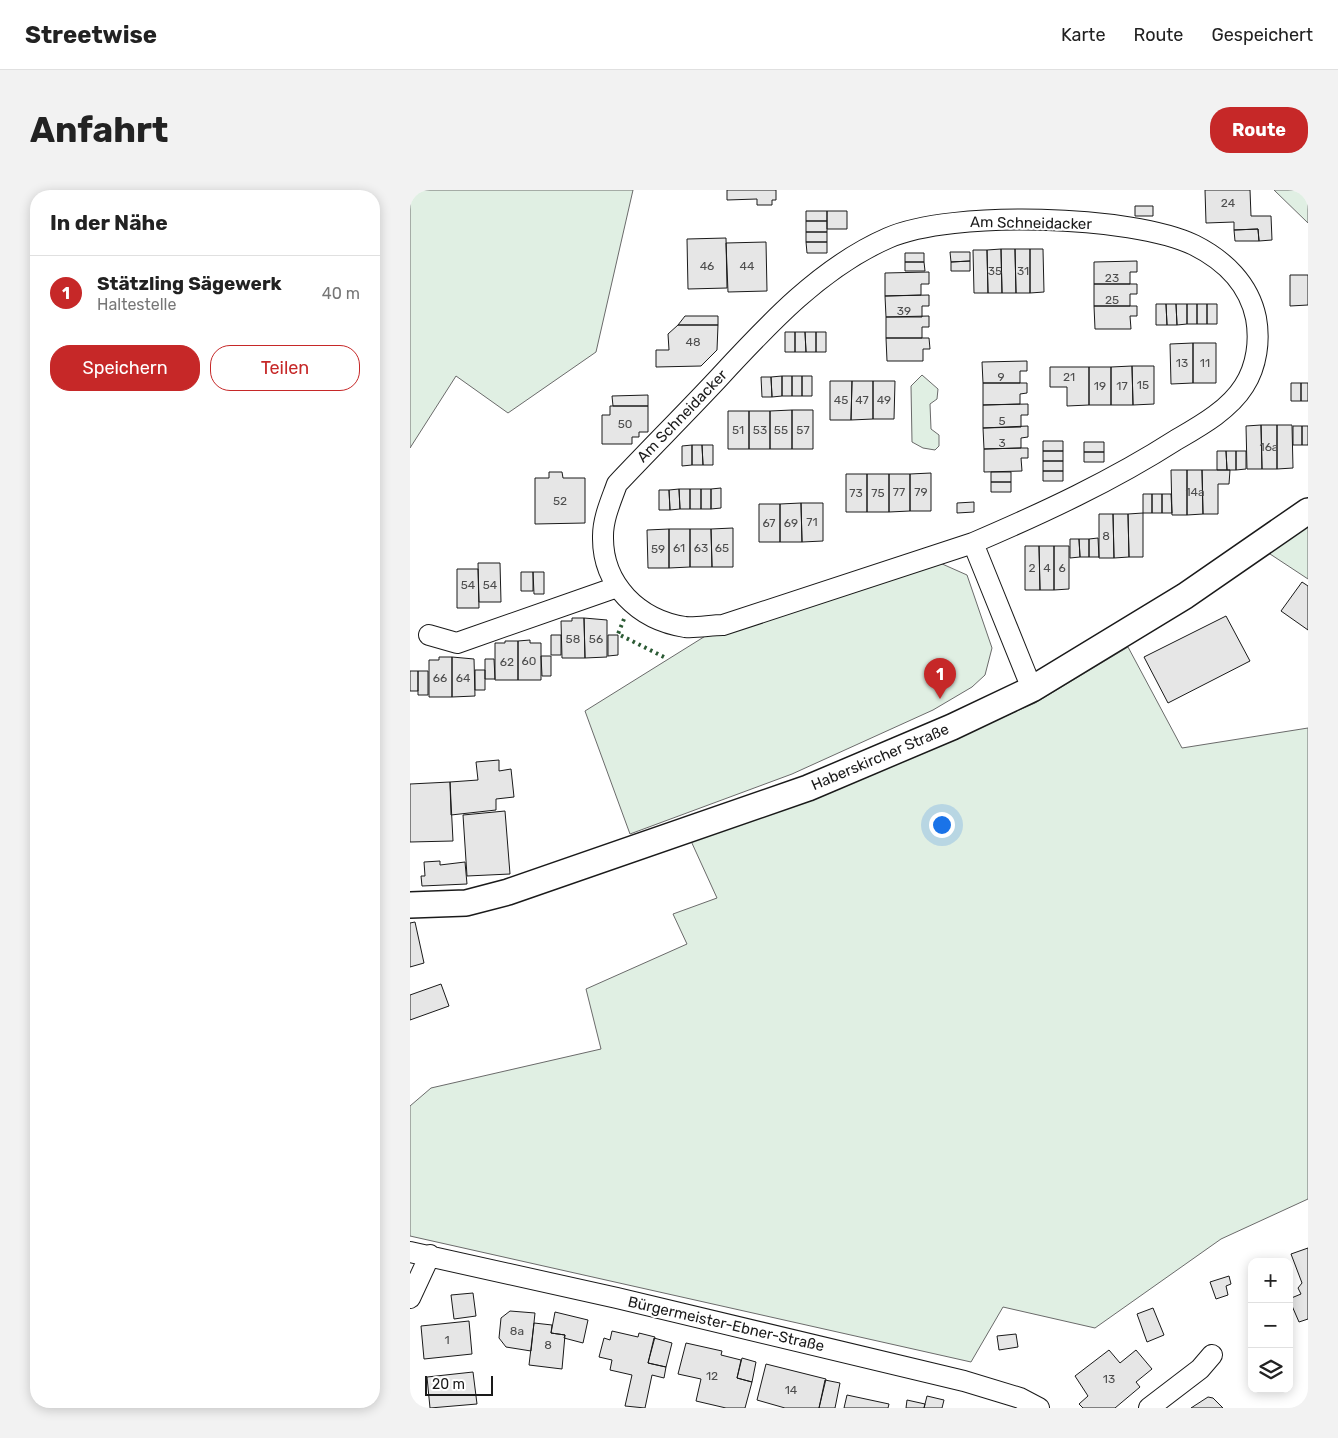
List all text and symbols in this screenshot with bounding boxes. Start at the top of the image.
text: Streetwise [25,21,157,49]
text: Karte [1061,24,1105,46]
text: Route [1133,24,1183,46]
text: Gespeichert [1211,24,1313,46]
button: Route [1210,107,1308,153]
text: Anfahrt [30,109,168,151]
house number: 24 [1221,196,1236,210]
text: In der Nähe [50,210,168,235]
street label: Am Schneidacker [970,213,1092,233]
house number: 46 [700,259,714,273]
house number: 44 [740,259,755,273]
house number: 35 [988,264,1002,278]
house number: 31 [1017,264,1029,278]
house number: 23 [1105,271,1119,285]
text: Stätzling Sägewerk [97,272,282,295]
text: 1 [62,284,70,303]
text: 40 m [322,284,360,303]
house number: 25 [1105,293,1119,307]
text: Haltestelle [97,295,176,314]
house number: 39 [897,304,911,318]
house number: 48 [685,335,701,349]
button: Speichern [50,345,200,391]
button: Teilen [210,345,360,391]
house number: 13 [1176,356,1188,370]
house number: 11 [1200,356,1210,370]
street label: Am Schneidacker [633,366,731,466]
house number: 9 [997,370,1005,384]
house number: 21 [1063,370,1075,384]
house number: 15 [1137,378,1149,392]
house number: 19 [1094,379,1106,393]
house number: 17 [1116,379,1128,393]
house number: 45 [834,393,848,407]
house number: 47 [855,393,869,407]
house number: 49 [877,393,891,407]
house number: 5 [998,414,1006,428]
house number: 50 [618,417,632,431]
house number: 51 [732,423,744,437]
house number: 53 [753,423,767,437]
house number: 55 [774,423,788,437]
house number: 57 [796,423,810,437]
house number: 3 [998,436,1006,450]
house number: 16a [1260,440,1279,454]
house number: 77 [893,485,905,499]
house number: 79 [914,485,928,499]
house number: 14a [1185,485,1205,499]
house number: 73 [849,486,863,500]
house number: 75 [871,486,885,500]
house number: 52 [553,494,567,508]
house number: 71 [806,515,818,529]
house number: 67 [762,516,776,530]
house number: 69 [784,516,798,530]
house number: 8 [1102,529,1110,543]
house number: 61 [673,541,685,555]
house number: 63 [694,541,708,555]
house number: 65 [715,541,729,555]
house number: 59 [651,542,665,556]
house number: 2 [1028,561,1036,575]
house number: 4 [1043,561,1051,575]
house number: 6 [1058,561,1066,575]
house number: 54 [461,578,476,592]
house number: 54 [483,578,498,592]
house number: 58 [566,632,580,646]
house number: 56 [589,632,603,646]
house number: 60 [522,654,536,668]
house number: 62 [500,655,514,669]
pin: 1 [924,658,956,699]
house number: 66 [433,671,447,685]
house number: 64 [456,671,471,685]
street label: Haberskircher Straße [808,720,952,794]
your location [929,812,955,838]
map controls [1248,1258,1293,1393]
button: + [1248,1258,1293,1303]
street label: Bürgermeister-Ebner-Straße [626,1293,826,1355]
button: − [1248,1303,1293,1348]
house number: 8a [510,1324,524,1338]
house number: 1 [444,1333,450,1347]
house number: 8 [544,1338,552,1352]
button: layers [1248,1348,1293,1393]
house number: 12 [706,1369,718,1383]
house number: 13 [1103,1372,1115,1386]
scale bar [425,1373,492,1396]
text: 20 m [432,1376,465,1393]
house number: 14 [785,1383,798,1397]

